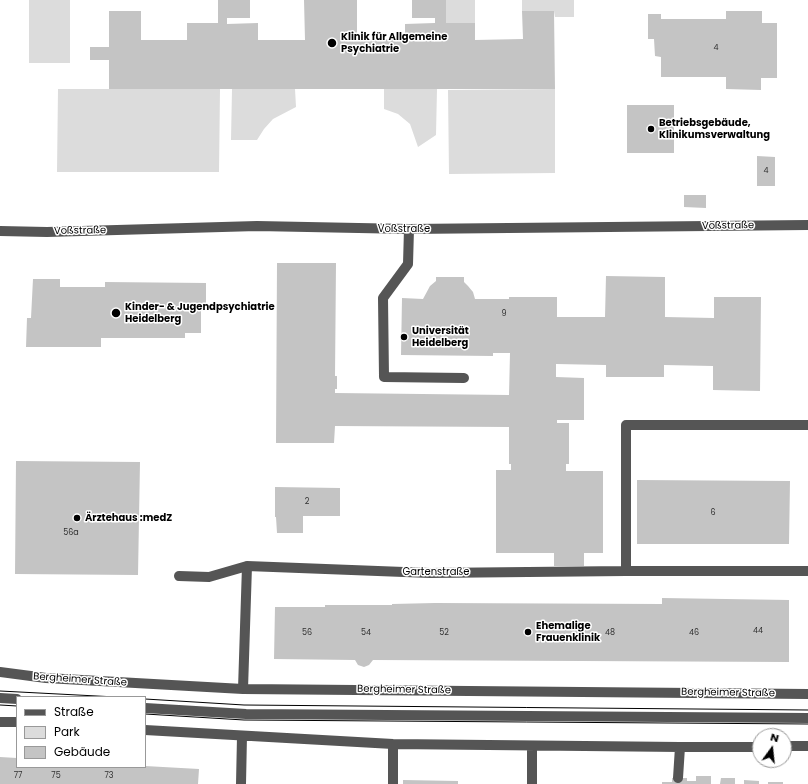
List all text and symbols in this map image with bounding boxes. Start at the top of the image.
place label: Klinik für Allgemeine Psychiatrie [341,31,447,54]
marker: Klinik für Allgemeine Psychiatrie [326,37,338,49]
house number: 4 [713,43,719,53]
place label: Betriebsgebäude, Klinikumsverwaltung [659,117,770,140]
marker: Betriebsgebäude, Klinikumsverwaltung [646,124,656,134]
house number: 4 [763,166,769,176]
street label: Voßstraße [702,220,754,232]
street label: Voßstraße [378,223,430,235]
street label: Voßstraße [54,225,106,237]
place label: Kinder- & Jugendpsychiatrie Heidelberg [125,301,275,324]
marker: Kinder- & Jugendpsychiatrie Heidelberg [110,307,122,319]
house number: 9 [501,309,507,319]
place label: Universität Heidelberg [412,325,469,348]
marker: Universität Heidelberg [399,332,409,342]
house number: 2 [305,497,309,507]
house number: 6 [710,508,716,518]
place label: Ärztehaus :medZ [85,512,172,524]
marker: Ärztehaus :medZ [72,513,82,523]
house number: 56a [63,528,79,538]
street label: Gartenstraße [403,566,469,578]
place label: Ehemalige Frauenklinik [536,620,600,644]
house number: 44 [753,626,763,636]
marker: Ehemalige Frauenklinik [523,627,533,637]
house number: 56 [302,628,312,638]
house number: 54 [361,628,371,638]
house number: 52 [439,628,449,638]
house number: 48 [605,628,615,638]
house number: 46 [689,628,699,638]
street label: Bergheimer Straße [33,671,127,689]
street label: Bergheimer Straße [357,683,451,697]
street label: Bergheimer Straße [681,686,775,700]
legend [16,696,146,768]
text: Straße [54,703,94,720]
text: Park [54,723,80,740]
north arrow [752,728,792,768]
text: N [769,729,781,746]
text: Gebäude [54,743,110,760]
house number: 77 [14,771,22,781]
house number: 75 [51,771,61,781]
house number: 73 [104,771,114,781]

